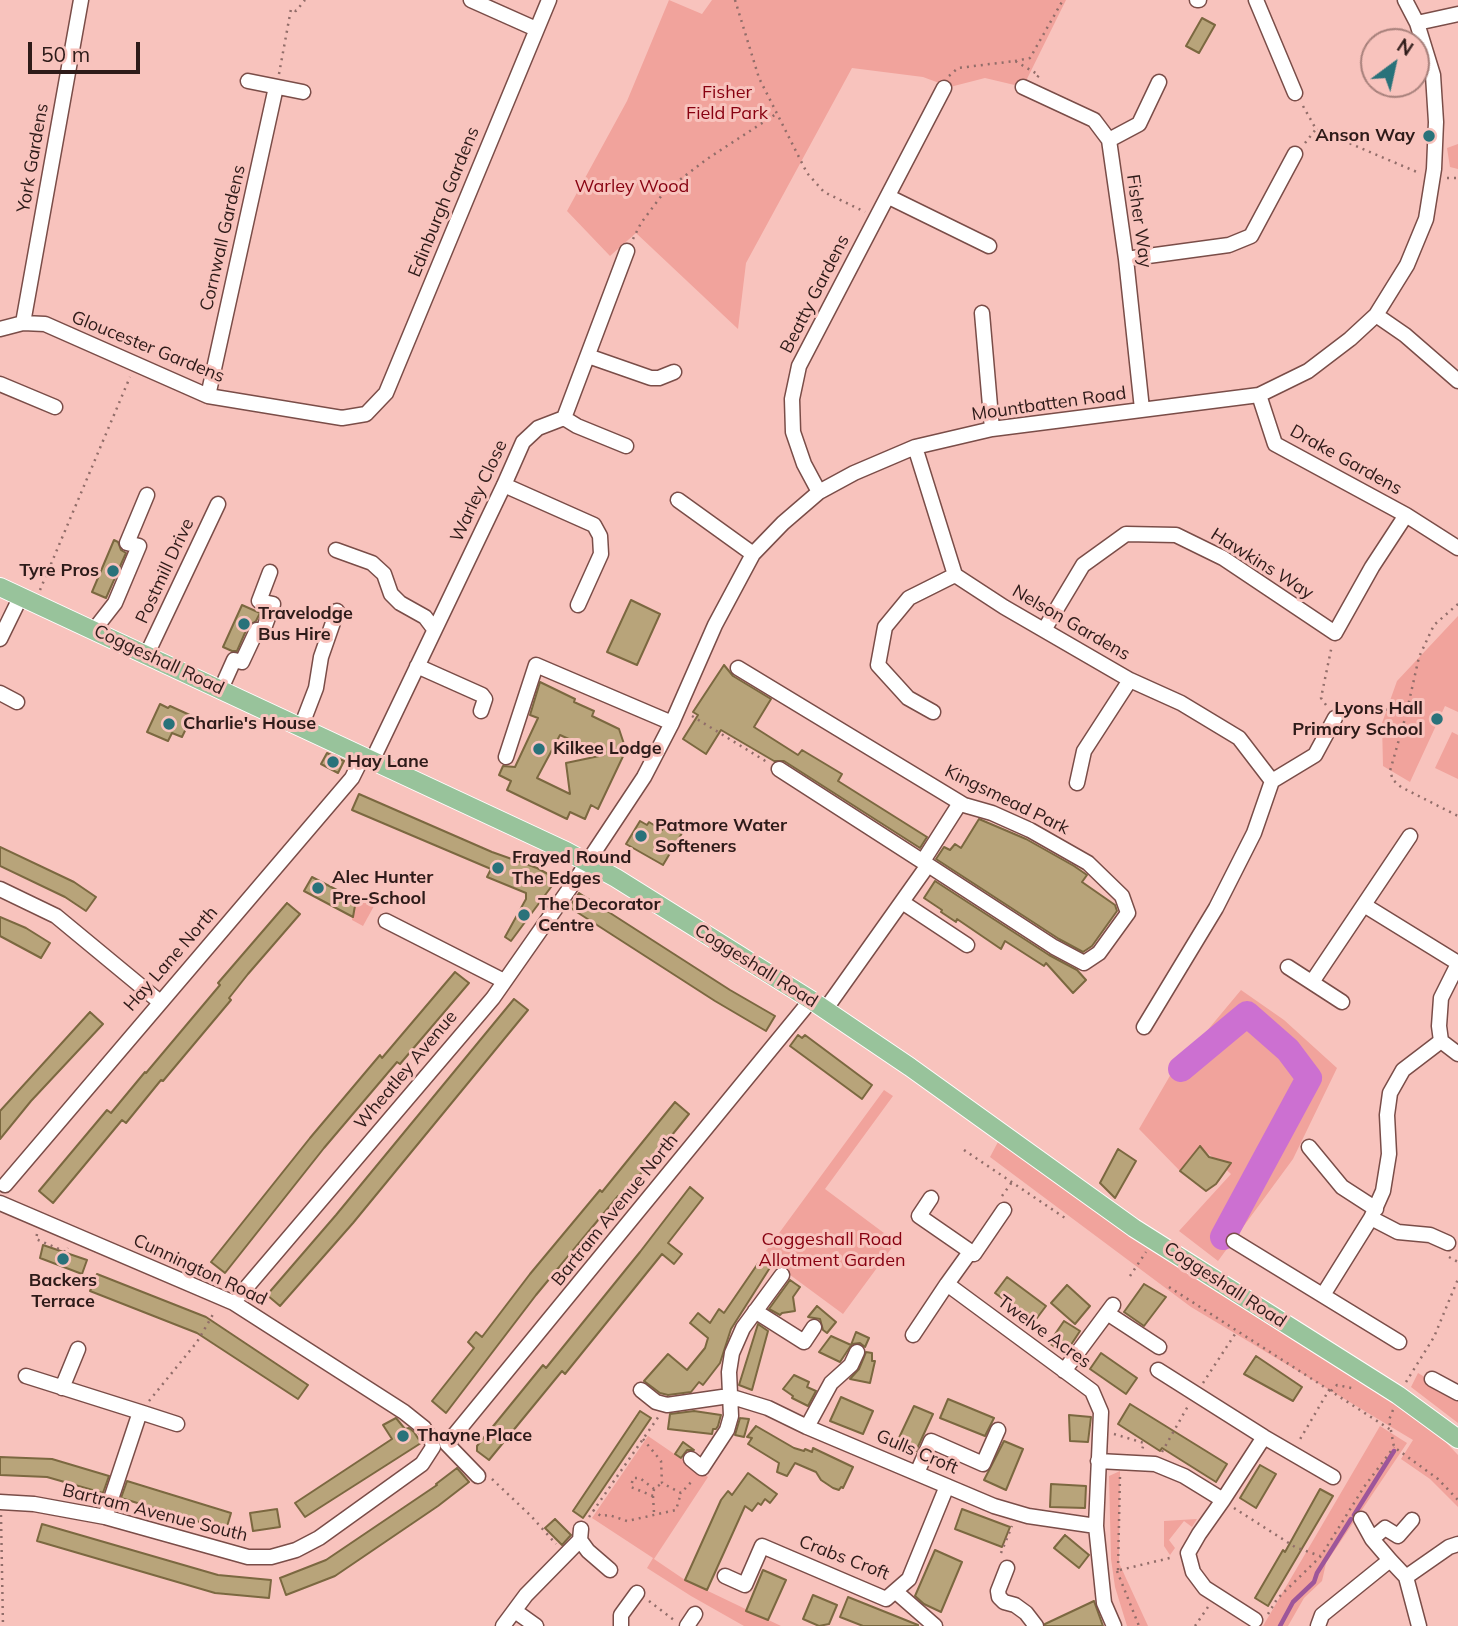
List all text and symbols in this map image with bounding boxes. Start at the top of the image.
scale bar [32,28,144,72]
north arrow [1360,28,1430,98]
text: N [1393,33,1418,61]
text: 50 m [41,41,90,67]
park label: Fisher Field Park [686,82,768,124]
street label: York Gardens [13,102,53,214]
street label: Edinburgh Gardens [404,124,484,280]
place label: Anson Way [1315,125,1415,147]
marker: Anson Way [1421,128,1437,144]
street label: Cornwall Gardens [196,163,250,313]
street label: Fisher Way [1122,173,1156,269]
park label: Warley Wood [575,176,689,198]
street label: Beatty Gardens [776,231,854,357]
street label: Gloucester Gardens [68,306,228,388]
street label: Mountbatten Road [970,382,1128,426]
street label: Drake Gardens [1286,420,1406,500]
street label: Warley Close [446,437,512,545]
street label: Postmill Drive [131,515,199,627]
street label: Hawkins Way [1207,524,1317,604]
place label: Tyre Pros [19,560,99,582]
marker: Tyre Pros [105,563,121,579]
street label: Nelson Gardens [1008,581,1134,665]
place label: Travelodge Bus Hire [258,603,353,646]
marker: Travelodge Bus Hire [236,616,252,632]
street label: Coggeshall Road [90,620,228,700]
place label: Lyons Hall Primary School [1292,698,1423,740]
marker: Lyons Hall Primary School [1429,711,1445,727]
place label: Charlie's House [183,713,316,735]
marker: Charlie's House [161,716,177,732]
place label: Kilkee Lodge [553,738,662,760]
marker: Kilkee Lodge [531,741,547,757]
place label: Hay Lane [347,751,429,773]
marker: Hay Lane [325,754,341,770]
street label: Kingsmead Park [941,761,1073,839]
place label: Patmore Water Softeners [655,815,787,858]
marker: Patmore Water Softeners [633,828,649,844]
place label: Frayed Round The Edges [512,847,632,890]
marker: Frayed Round The Edges [490,860,506,876]
place label: Alec Hunter Pre-School [332,867,433,910]
marker: Alec Hunter Pre-School [310,880,326,896]
place label: The Decorator Centre [538,894,661,936]
street label: Hay Lane North [120,902,222,1016]
marker: The Decorator Centre [516,907,532,923]
street label: Coggeshall Road [690,919,822,1013]
street label: Wheatley Avenue [350,1006,462,1134]
street label: Bartram Avenue North [547,1130,683,1290]
park label: Coggeshall Road Allotment Garden [759,1229,905,1272]
street label: Cunnington Road [130,1230,270,1310]
street label: Coggeshall Road [1160,1238,1290,1332]
marker: Backers Terrace [55,1251,71,1267]
place label: Backers Terrace [29,1270,97,1312]
street label: Twelve Acres [993,1291,1095,1373]
place label: Thayne Place [417,1425,532,1447]
street label: Gulls Croft [873,1425,961,1479]
marker: Thayne Place [395,1428,411,1444]
street label: Bartram Avenue South [60,1480,250,1546]
street label: Crabs Croft [796,1531,892,1585]

